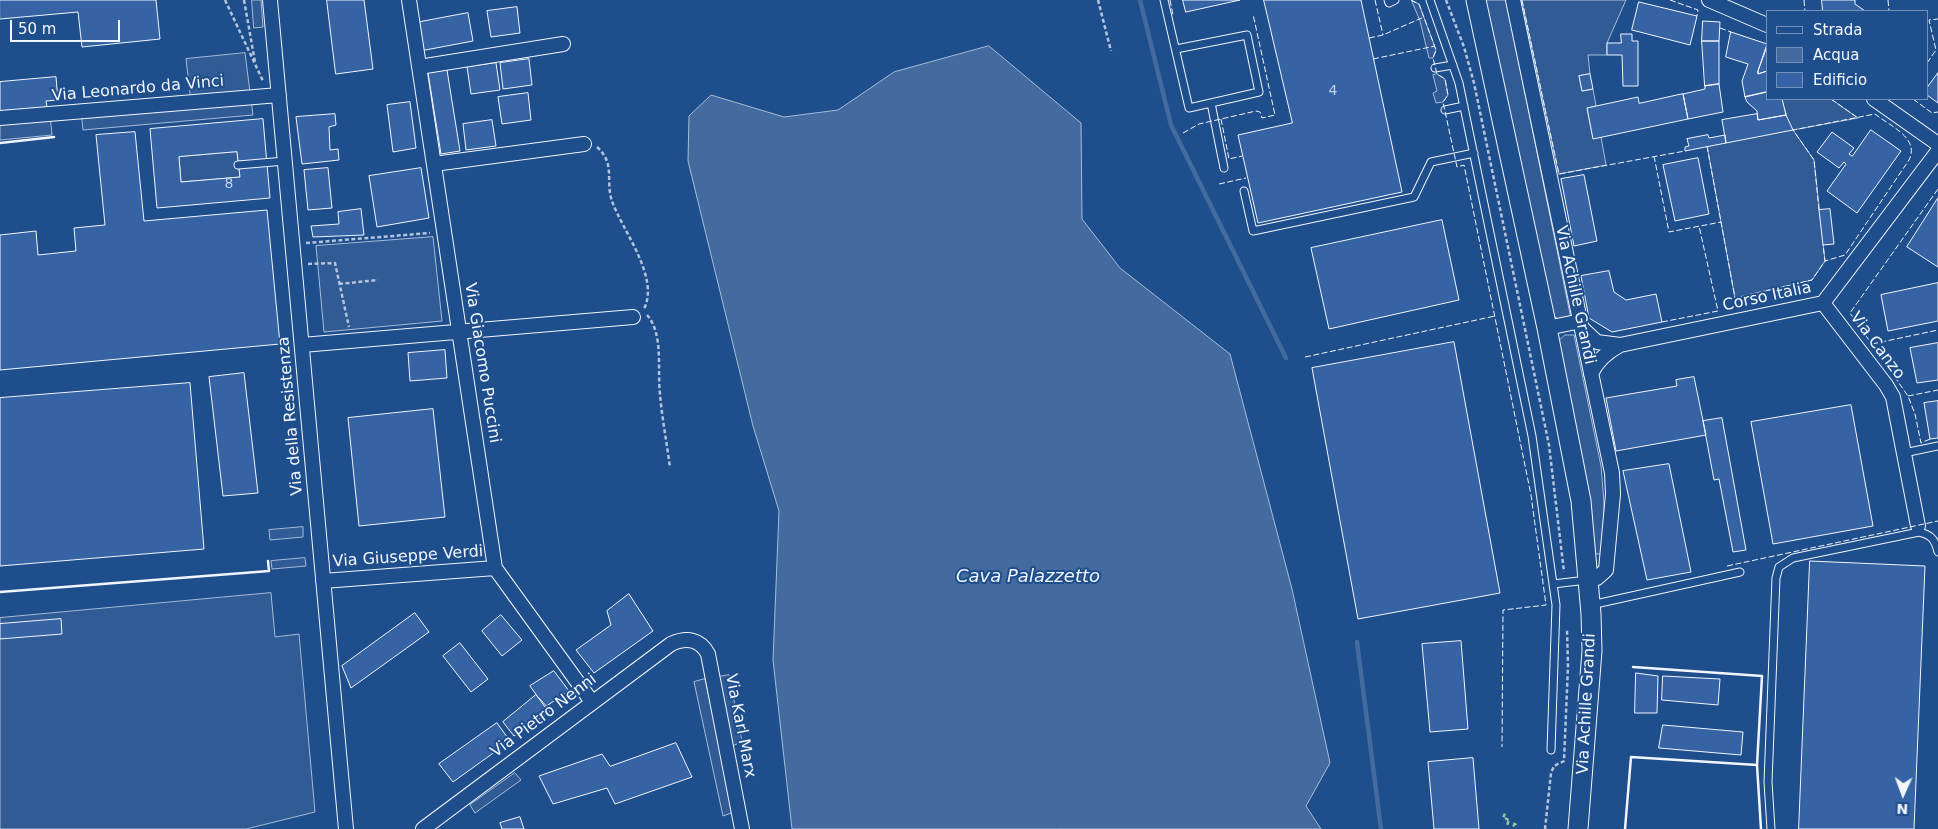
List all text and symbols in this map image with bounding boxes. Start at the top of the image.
scale bar [12,10,122,42]
legend [1766,10,1928,100]
text: 50 m [18,20,56,38]
text: Strada [1813,21,1862,39]
text: Acqua [1813,46,1859,64]
text: Edificio [1813,71,1867,89]
street label: Via Leonardo da Vinci [51,72,225,106]
house number: 4 [1329,83,1337,99]
house number: 8 [225,176,233,192]
street label: Via Achille Grandi [1551,224,1599,366]
street label: Corso Italia [1721,278,1813,316]
street label: Via Giacomo Puccini [460,282,504,444]
street label: Via Canzo [1845,309,1909,383]
street label: Via della Resistenza [274,336,308,496]
street label: Via Giuseppe Verdi [332,542,484,572]
water label: Cava Palazzetto [956,566,1100,588]
street label: Via Achille Grandi [1574,633,1600,775]
street label: Via Pietro Nenni [487,670,601,762]
street label: Via Karl Marx [721,672,759,780]
north arrow [1878,769,1928,819]
text: N [1896,801,1909,817]

